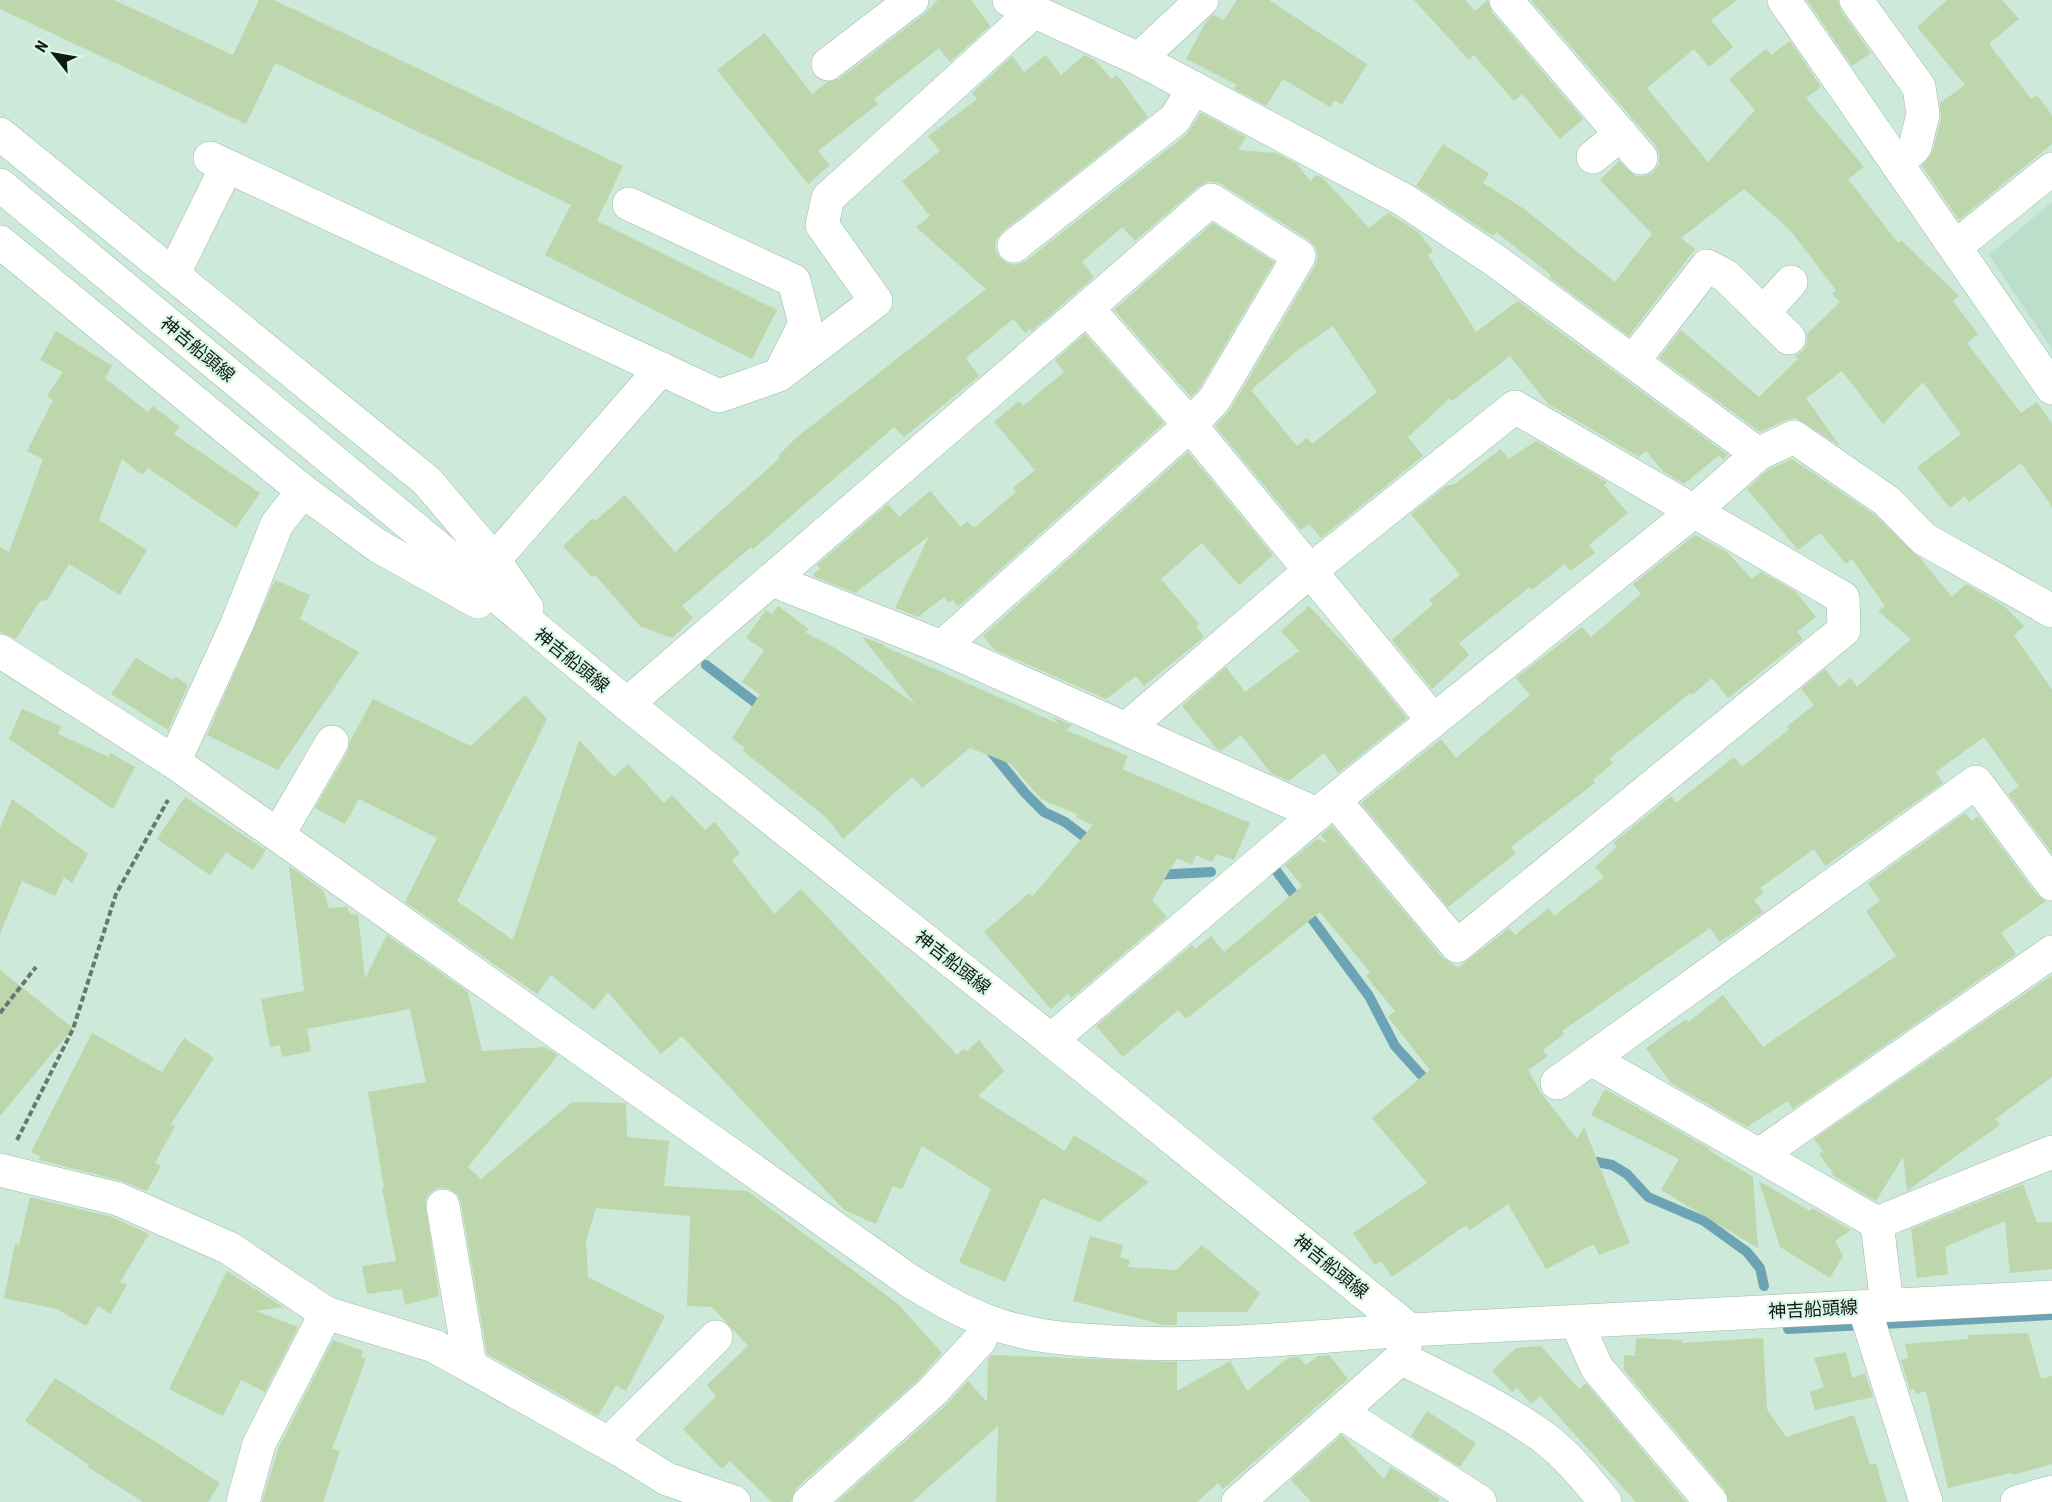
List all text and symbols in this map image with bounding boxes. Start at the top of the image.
north arrow [24,24,84,84]
text: N [31,37,52,56]
street label: 神吉船頭線 [157,312,239,386]
street label: 神吉船頭線 [530,624,614,696]
street label: 神吉船頭線 [911,926,995,998]
street label: 神吉船頭線 [1289,1230,1373,1302]
street label: 神吉船頭線 [1768,1296,1858,1322]

